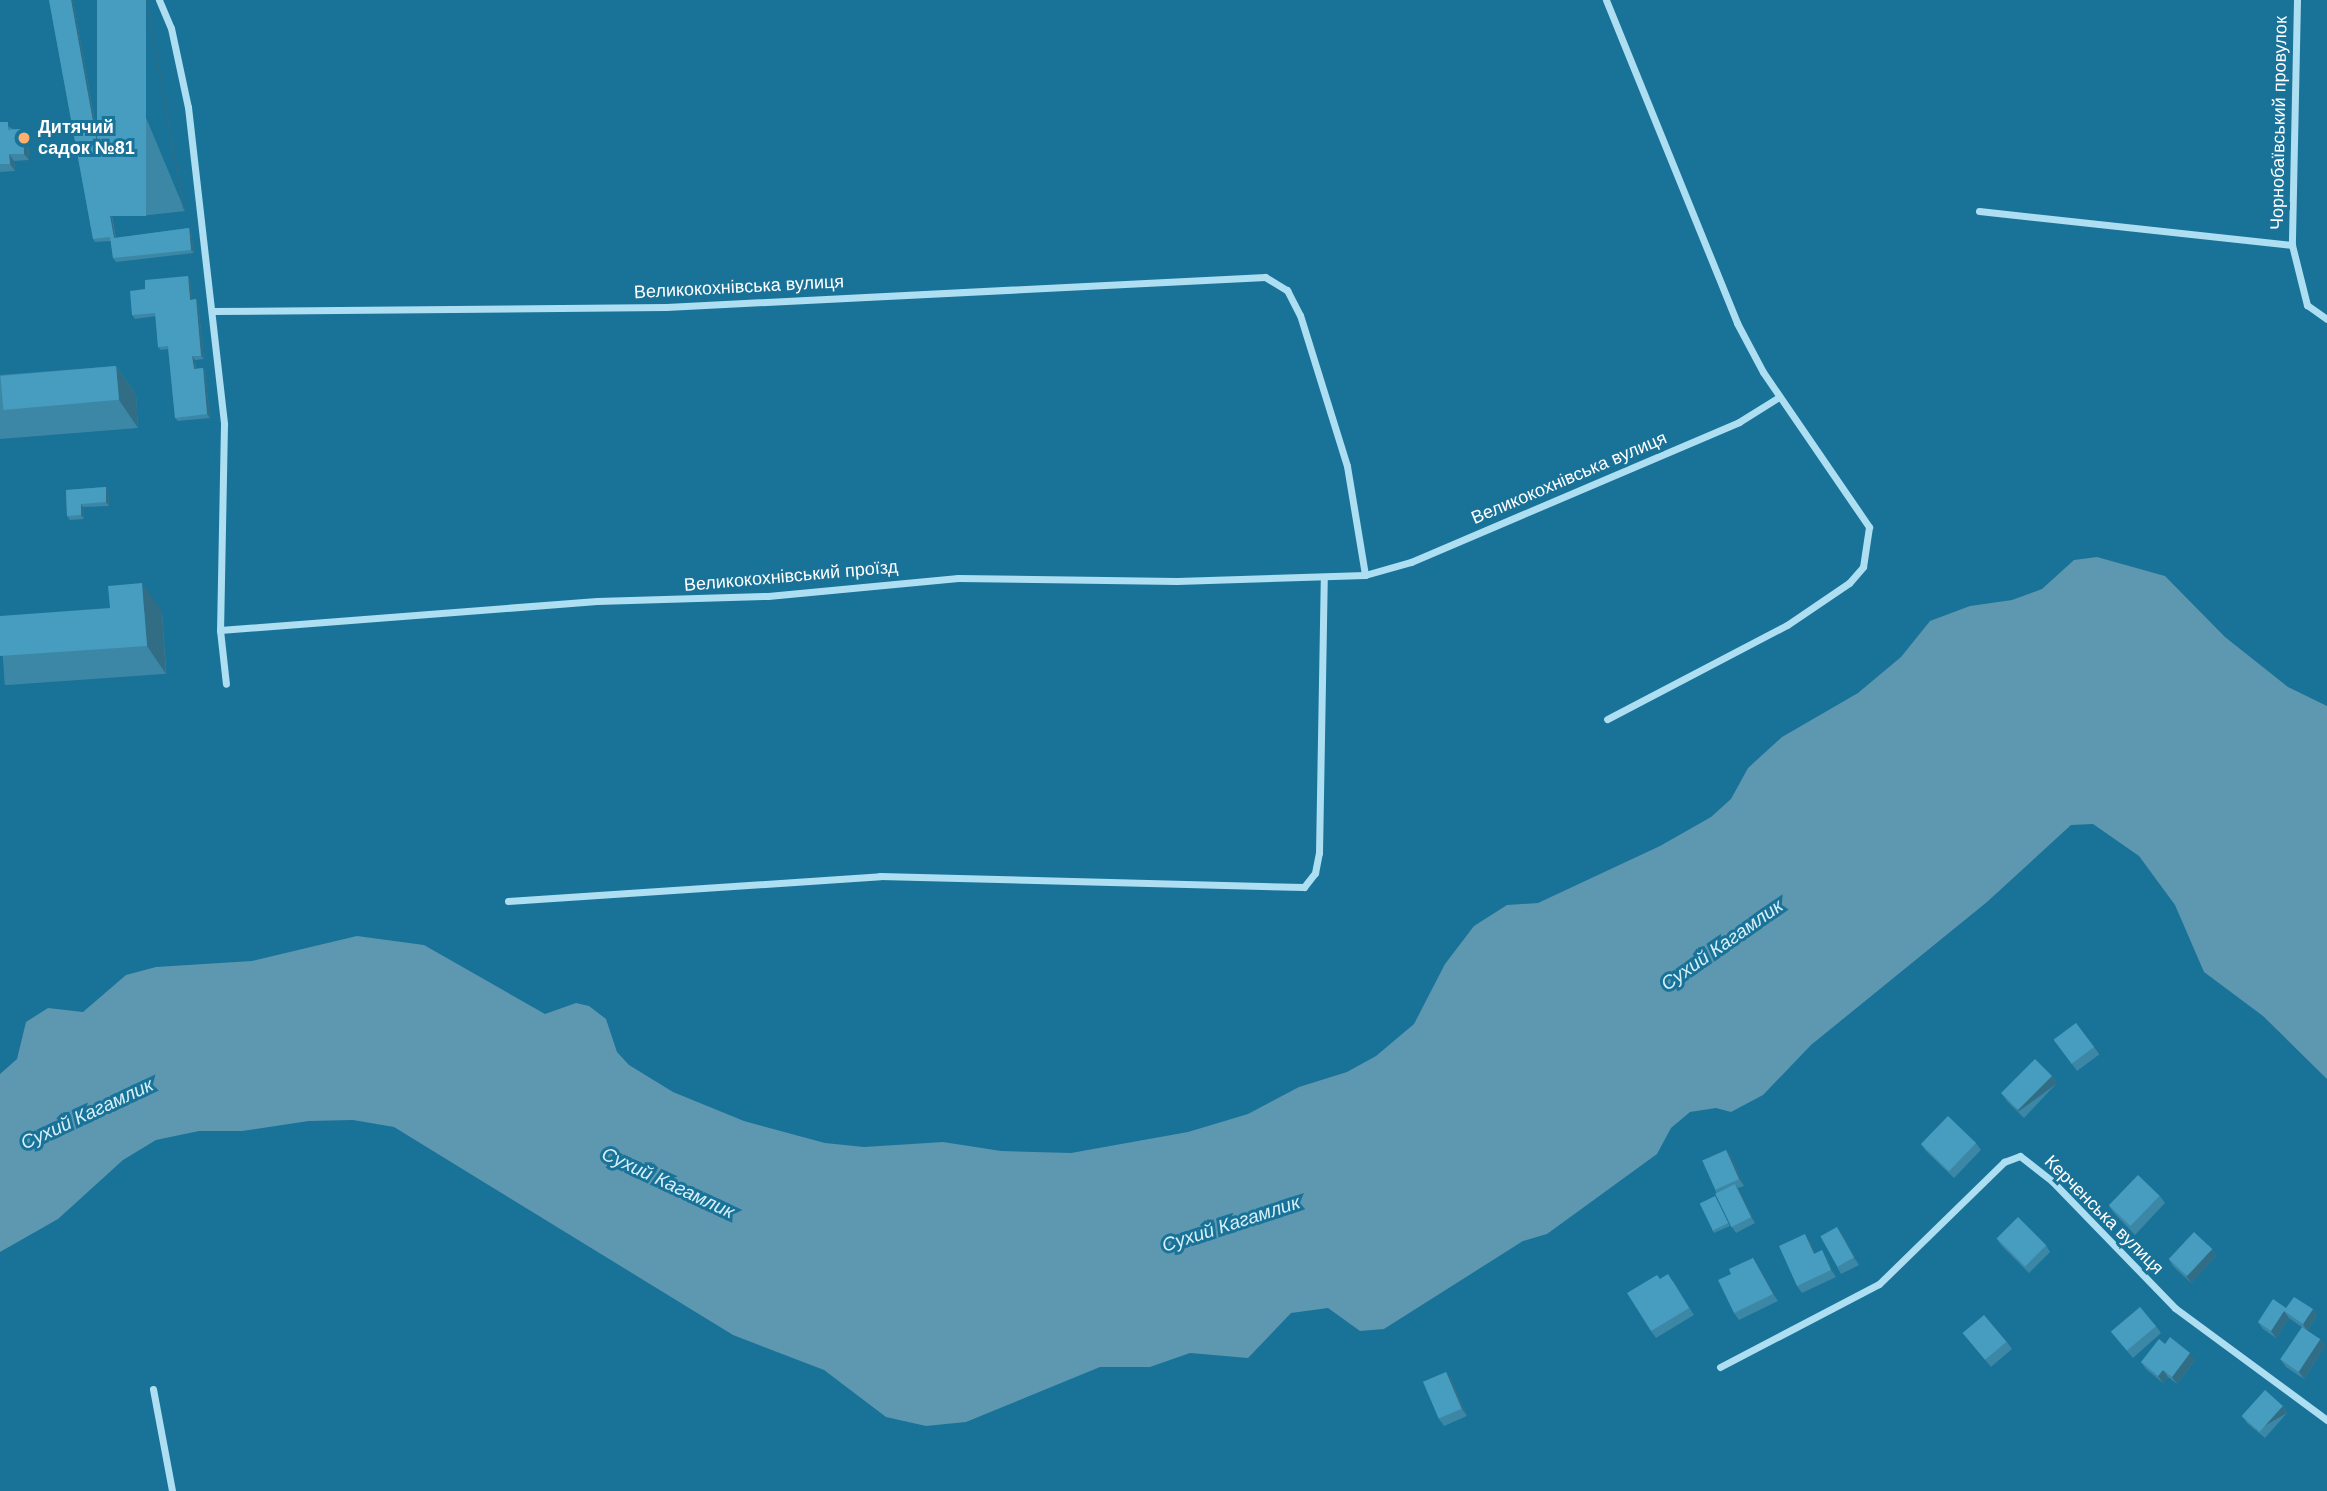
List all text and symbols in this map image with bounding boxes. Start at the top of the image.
street label: Чорнобаївський провулок [2266,16,2292,230]
place label: Дитячий садок №81 [38,117,135,160]
marker: Дитячий садок №81 [16,130,32,146]
street label: Великокохнівська вулиця [633,271,845,303]
street label: Великокохнівська вулиця [1468,427,1670,529]
street label: Великокохнівський проїзд [683,556,899,596]
water label: Сухий Кагамлик [1657,894,1787,996]
water label: Сухий Кагамлик [17,1073,157,1155]
water label: Сухий Кагамлик [598,1142,738,1224]
street label: Керченська вулиця [2040,1151,2168,1279]
water label: Сухий Кагамлик [1159,1191,1303,1257]

